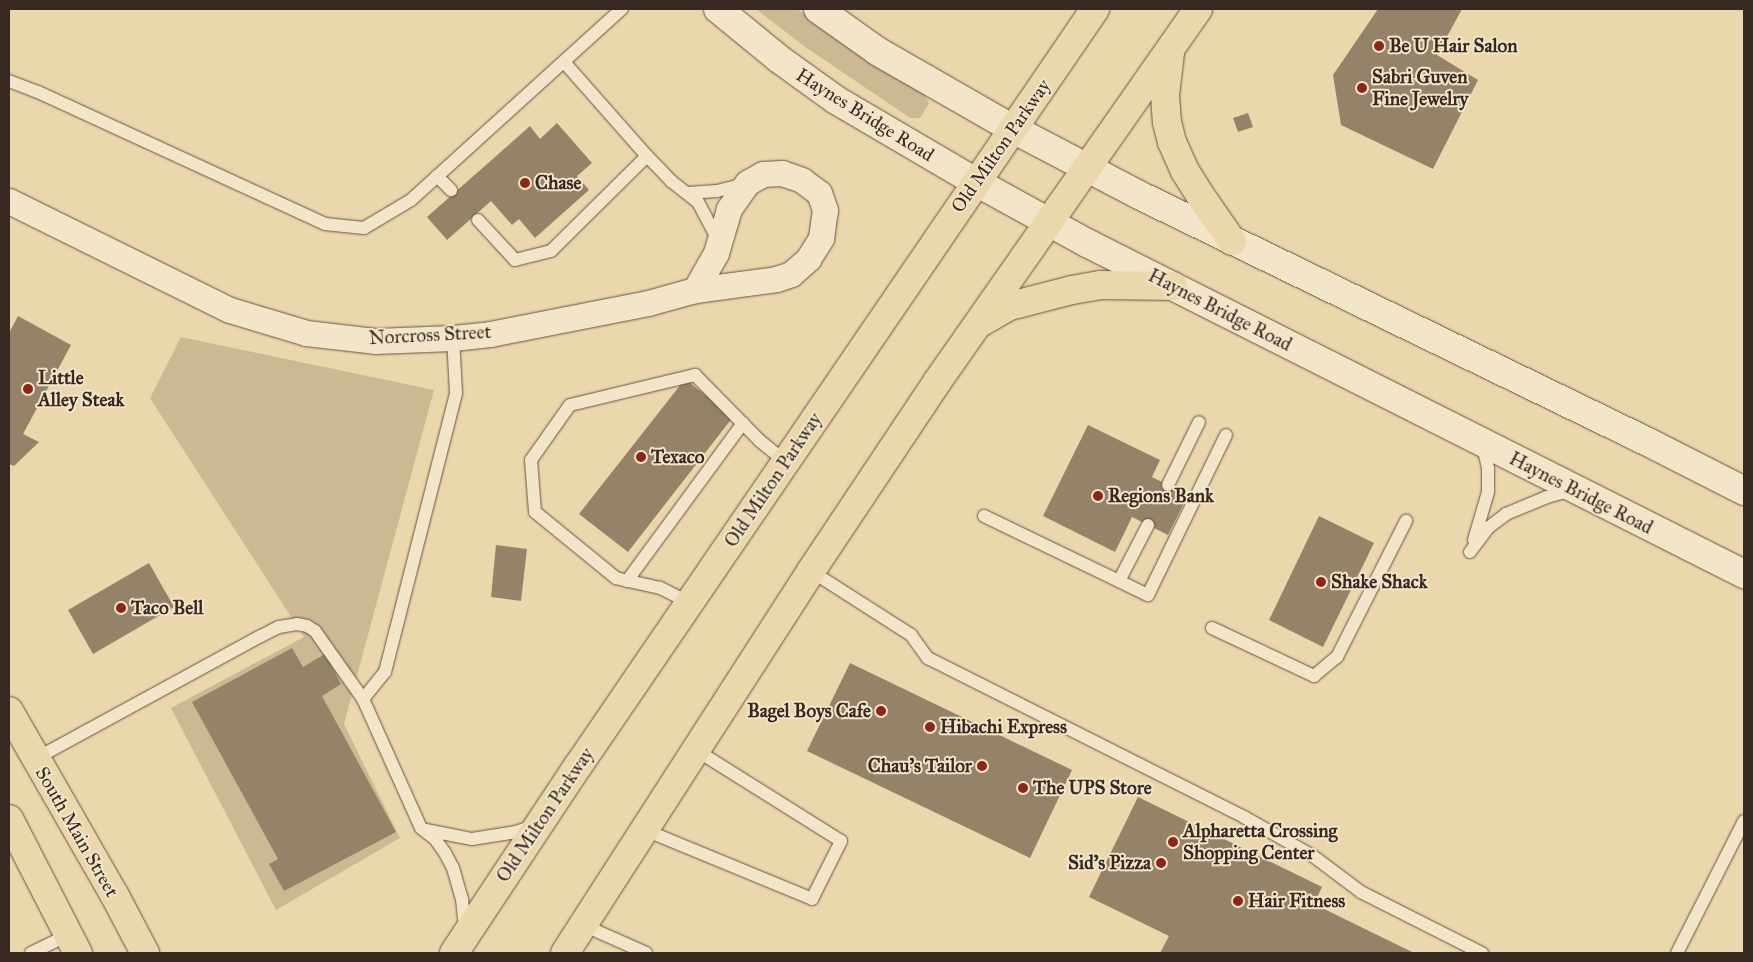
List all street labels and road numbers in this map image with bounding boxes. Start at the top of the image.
street label: Haynes Bridge Road [792,63,938,167]
street label: Old Milton Parkway [947,75,1055,217]
street label: Haynes Bridge Road [1144,264,1296,356]
street label: Norcross Street [368,320,492,350]
street label: Old Milton Parkway [720,408,826,552]
street label: Haynes Bridge Road [1505,447,1657,539]
street label: Old Milton Parkway [492,743,598,887]
street label: South Main Street [30,763,124,901]

